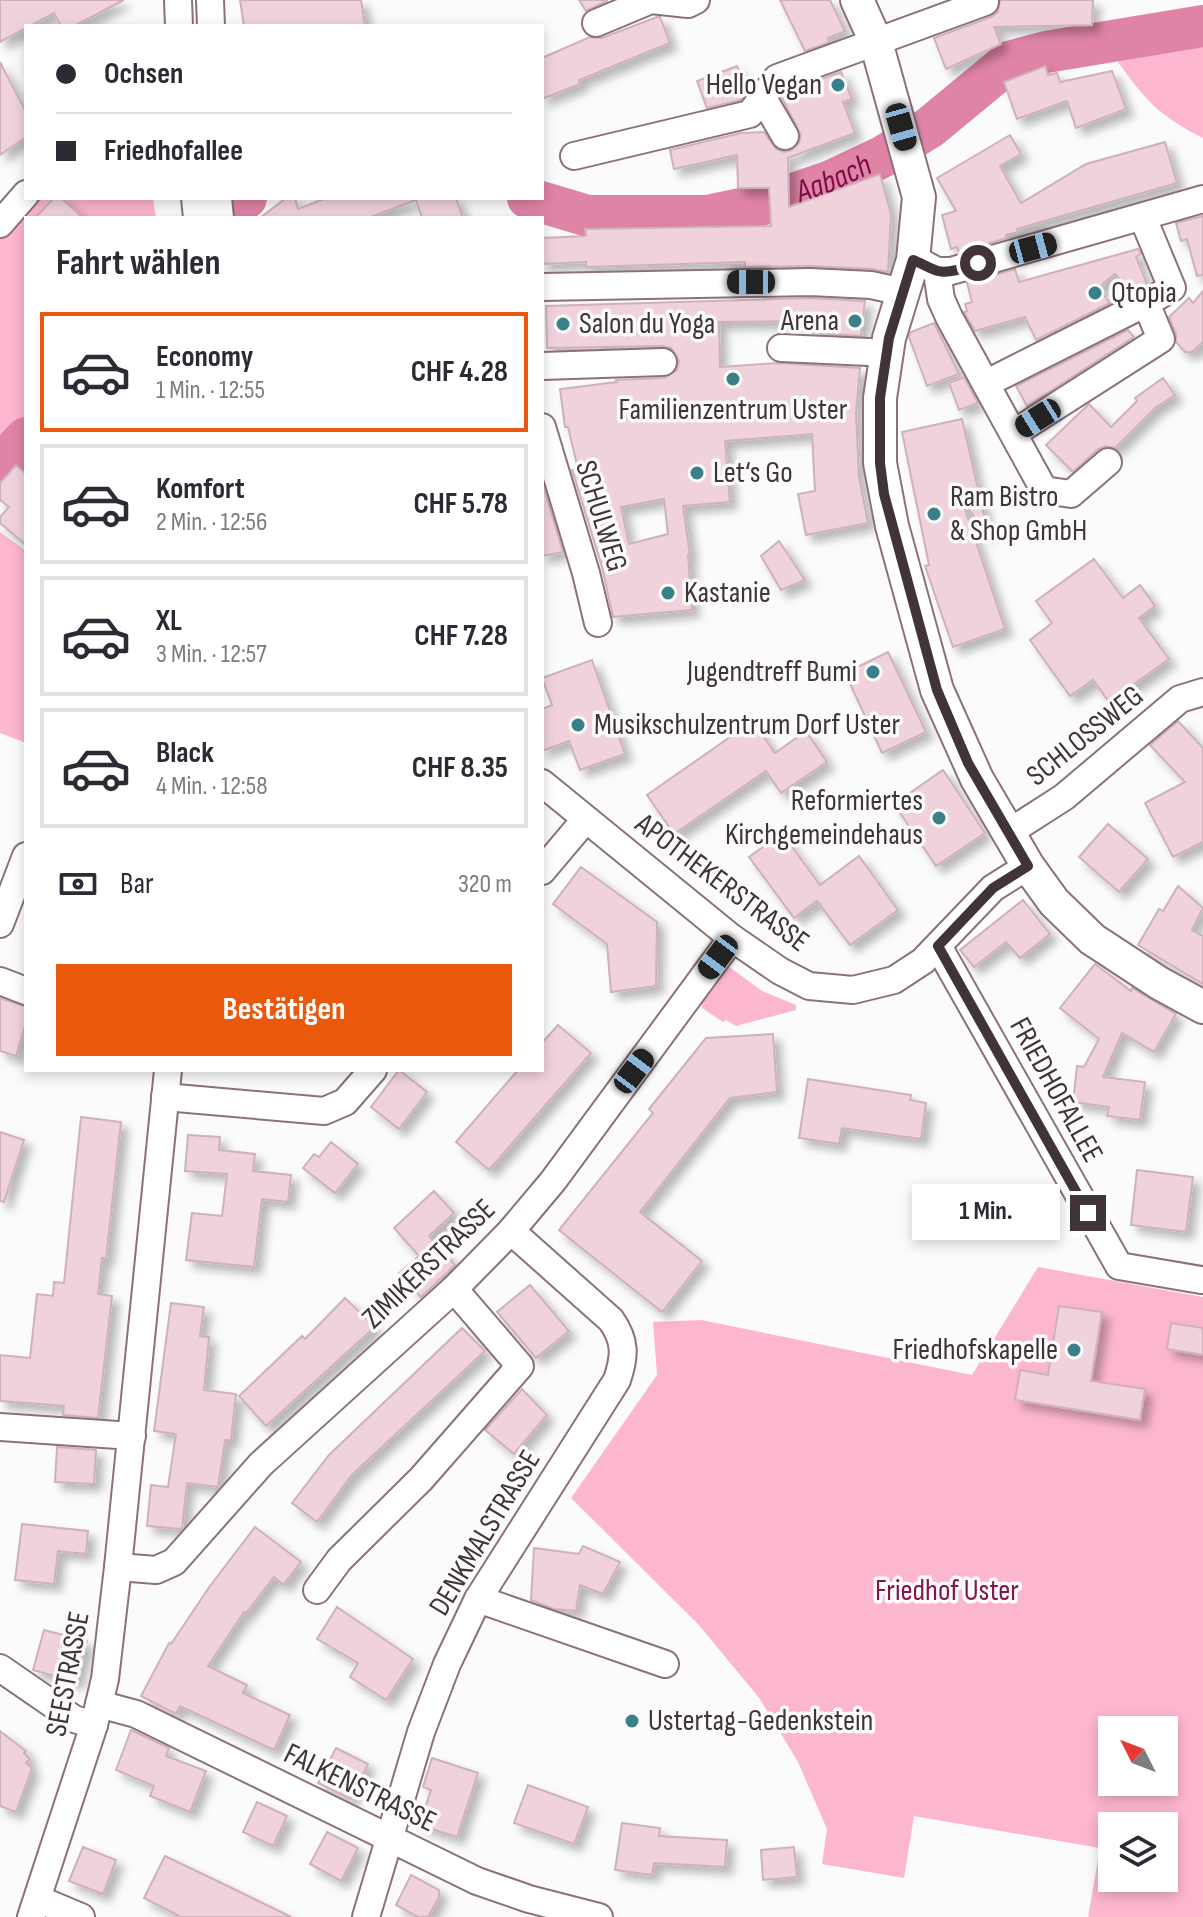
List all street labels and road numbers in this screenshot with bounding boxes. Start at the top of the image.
street label: SCHULWEG [567,456,635,576]
street label: SCHLOSSWEG [1019,678,1151,794]
street label: APOTHEKERSTRASSE [627,805,816,960]
street label: FRIEDHOFALLEE [1002,1011,1110,1169]
street label: ZIMIKERSTRASSE [355,1192,503,1336]
street label: DENKMALSTRASSE [422,1444,548,1622]
street label: SEESTRASSE [38,1609,98,1739]
street label: FALKENSTRASSE [278,1736,442,1840]

